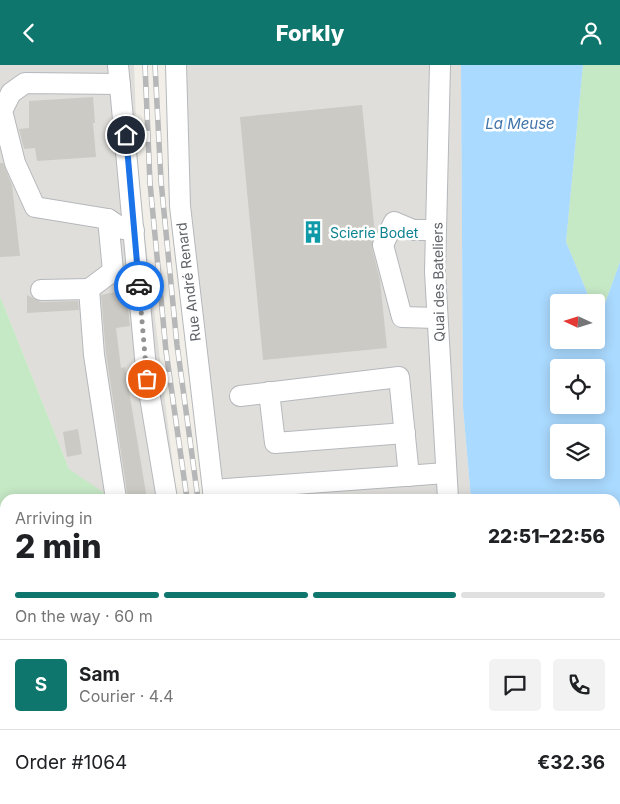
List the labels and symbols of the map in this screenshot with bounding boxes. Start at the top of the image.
pin [105,114,147,156]
water label: La Meuse [485,114,555,133]
building icon: Scierie Bodet [300,219,326,245]
street label: Rue André Renard [172,222,204,342]
street label: Quai des Bateliers [428,222,448,342]
place label: Scierie Bodet [330,224,419,241]
courier [114,261,164,311]
north arrow [550,294,605,349]
pin [126,358,168,400]

